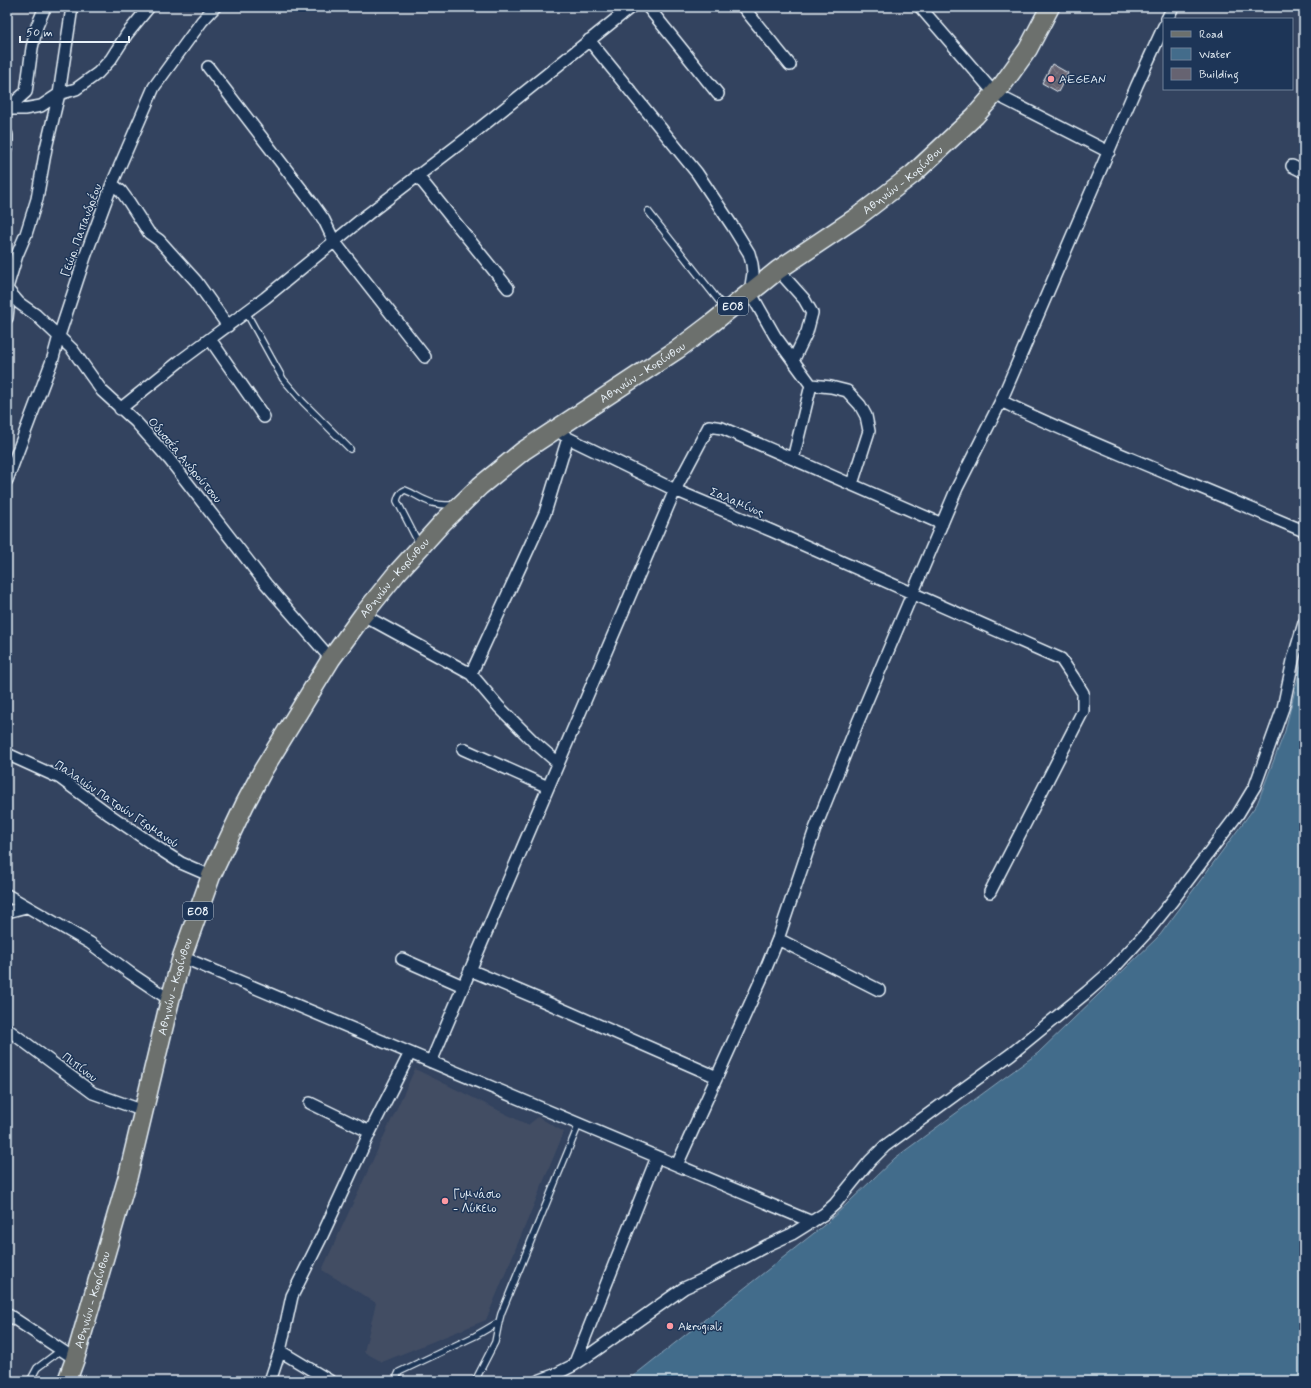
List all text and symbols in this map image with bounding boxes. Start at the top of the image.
scale bar [20,18,129,44]
legend [1163,18,1293,90]
text: 50 m [26,25,53,41]
text: Road [1199,27,1223,43]
text: Water [1199,47,1231,63]
text: Building [1199,67,1239,84]
place label: AEGEAN [1059,72,1106,88]
marker: AEGEAN [1046,74,1056,84]
street label: Αθηνών - Κορίνθου [860,142,948,219]
street label: Γεώρ. Παπανδρέου [57,181,106,279]
road number: ΕΟ8 [718,297,748,315]
street label: Αθηνών - Κορίνθου [597,339,690,407]
street label: Οδυσσέα Ανδρούτσου [144,414,226,507]
street label: Σαλαμίνος [707,484,766,521]
street label: Αθηνών - Κορίνθου [357,535,434,622]
street label: Παλαιών Πατρών Γερμανού [51,757,182,852]
road number: ΕΟ8 [183,902,213,920]
street label: Αθηνών - Κορίνθου [155,936,197,1037]
street label: Πιπίνου [58,1049,101,1087]
place label: Γυμνάσιο - Λύκειο [453,1187,501,1217]
marker: Γυμνάσιο - Λύκειο [440,1196,450,1206]
street label: Αθηνών - Κορίνθου [71,1249,115,1350]
place label: Akrogiali [678,1319,722,1335]
marker: Akrogiali [665,1321,675,1331]

